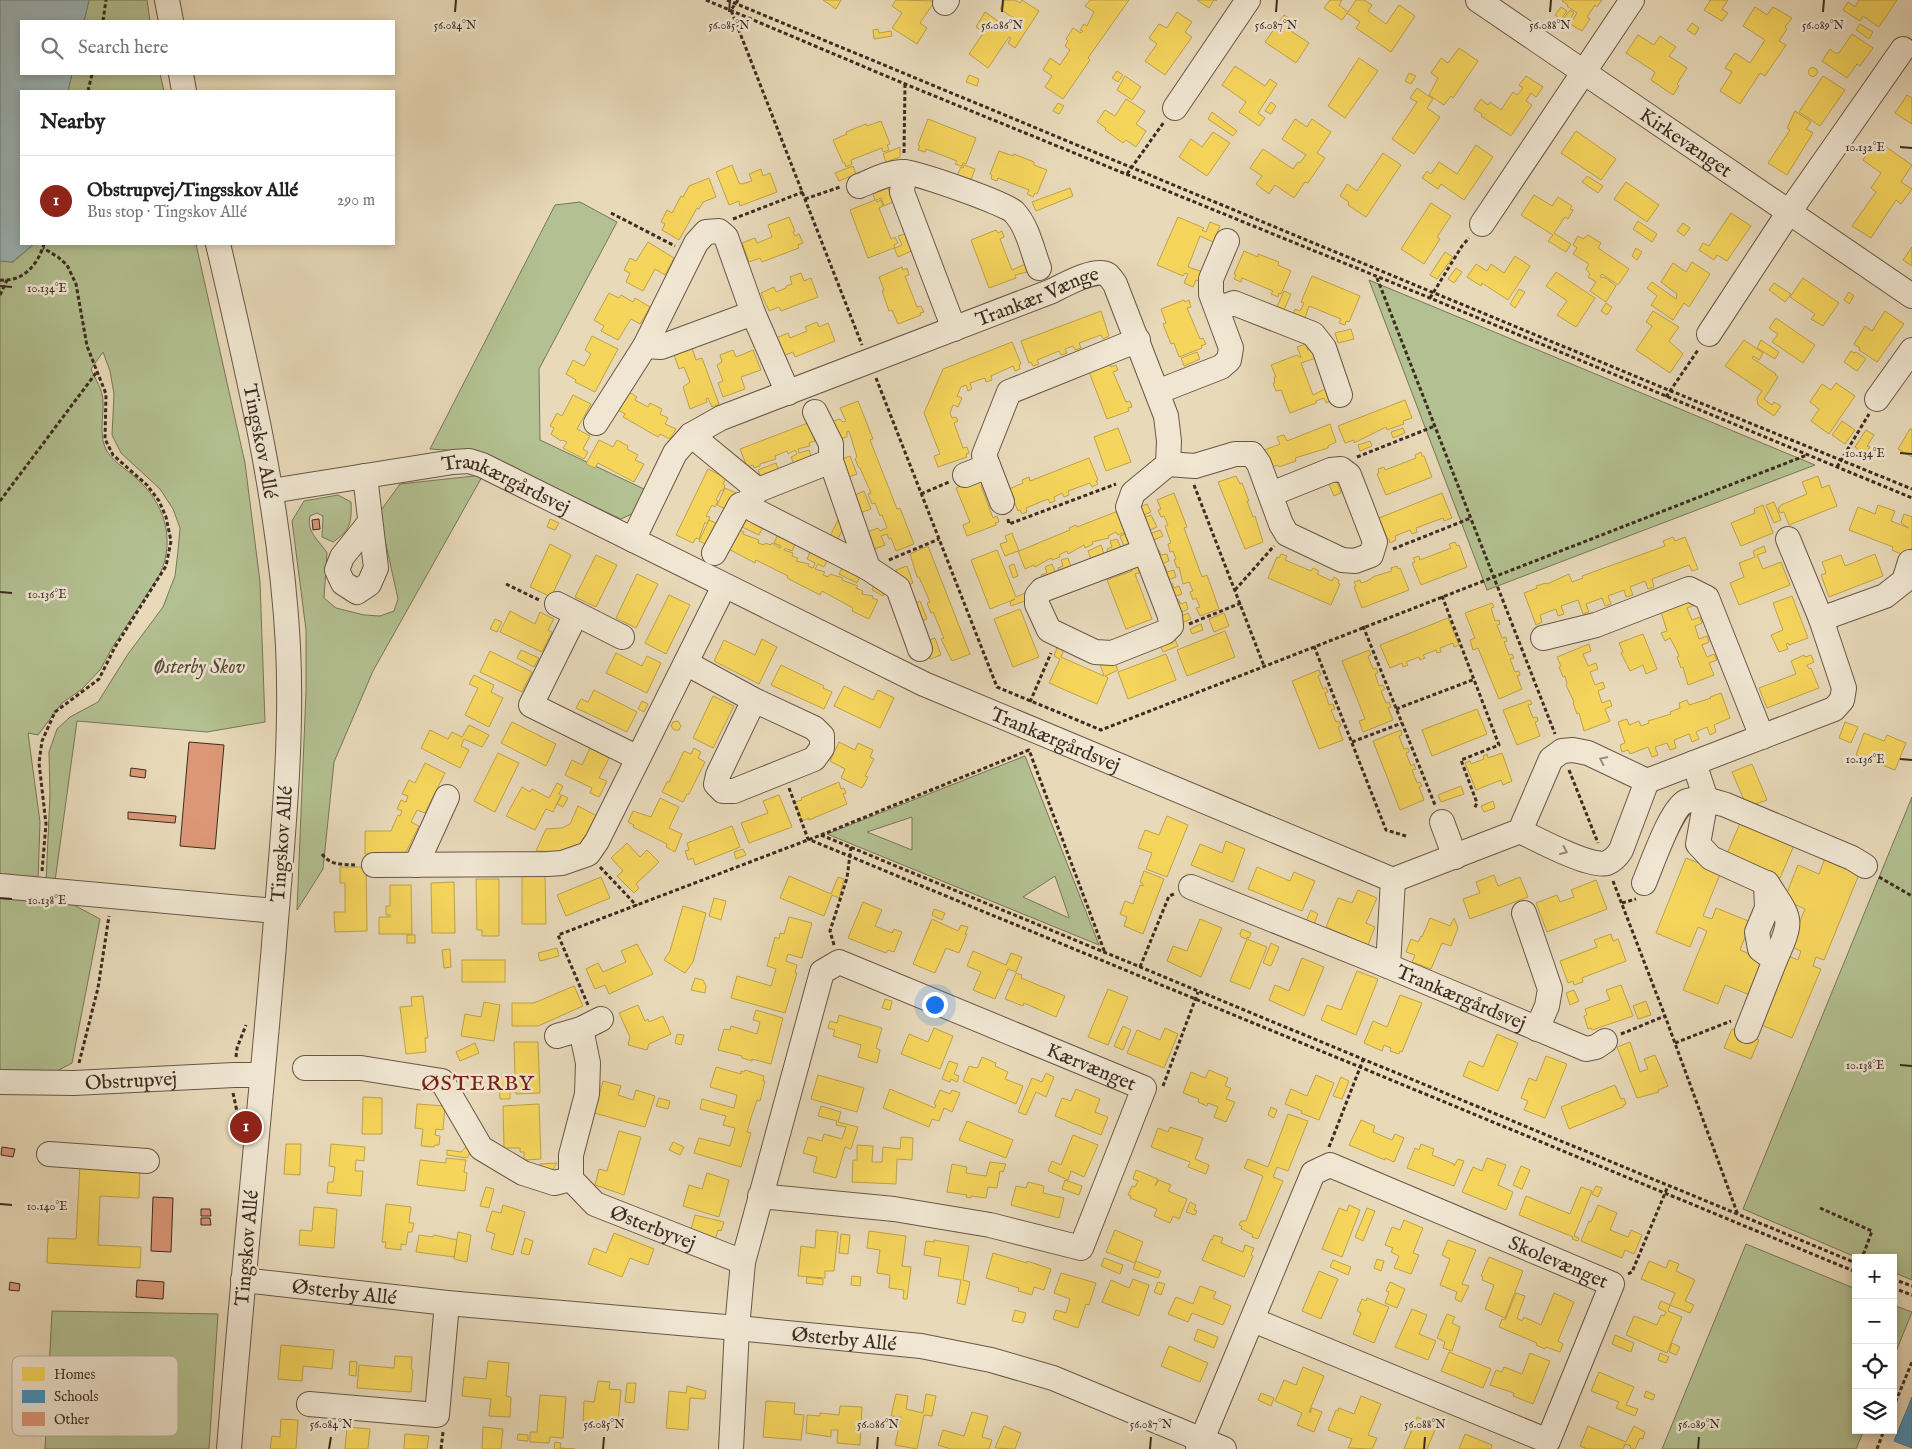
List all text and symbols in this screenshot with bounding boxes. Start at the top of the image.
text: 56.084°N [434,18,477,33]
text: 56.085°N [708,18,750,33]
text: 56.086°N [981,18,1024,33]
text: 56.087°N [1255,18,1298,33]
text: 56.088°N [1529,18,1571,33]
text: 56.089°N [1802,18,1845,33]
search box [20,20,395,75]
icon: search [38,34,66,62]
text: Search here [78,36,169,60]
street label: Kirkevænget [1634,103,1736,184]
text: Nearby [40,109,105,136]
text: 10.132°E [1845,140,1885,155]
text: Obstrupvej/Tingsskov Allé [87,179,298,203]
text: 1 [53,191,59,211]
text: 290 m [337,191,375,211]
text: Bus stop · Tingskov Allé [87,203,247,223]
street label: Trankær Vænge [972,262,1101,333]
text: 10.134°E [27,281,67,296]
street label: Tingskov Allé [236,382,283,501]
text: 10.134°E [1845,446,1885,461]
street label: Trankærgårdsvej [440,450,574,521]
text: 10.136°E [27,587,67,602]
park label: Østerby Skov [153,655,246,680]
street label: Trankærgårdsvej [987,702,1124,779]
text: 10.136°E [1845,752,1885,767]
one-way arrow [1599,756,1608,766]
street label: Tingskov Allé [266,785,299,903]
one-way arrow [1559,845,1568,856]
text: 10.138°E [28,893,66,908]
street label: Trankærgårdsvej [1392,960,1530,1036]
your location [922,992,948,1018]
street label: Kærvænget [1043,1038,1140,1097]
text: 10.138°E [1846,1058,1884,1073]
street label: Obstrupvej [84,1067,178,1096]
district label: ØSTERBY [421,1070,535,1098]
pin: 1 [230,1108,262,1146]
street label: Tingskov Allé [230,1189,265,1307]
text: 10.140°E [26,1199,68,1214]
street label: Østerbyvej [606,1200,699,1256]
street label: Skolevænget [1505,1231,1612,1295]
map controls [1852,1254,1897,1434]
button: + [1852,1254,1897,1299]
street label: Østerby Allé [290,1275,398,1311]
button: − [1852,1299,1897,1344]
street label: Østerby Allé [790,1322,898,1358]
button: locate [1852,1344,1897,1389]
legend [12,1356,178,1436]
text: Homes [54,1366,96,1384]
text: Schools [54,1388,98,1406]
button: layers [1852,1389,1897,1434]
text: Other [54,1411,89,1429]
text: 56.084°N [310,1417,353,1432]
text: 56.085°N [583,1417,625,1432]
text: 56.086°N [857,1417,900,1432]
text: 56.087°N [1130,1417,1173,1432]
text: 56.088°N [1404,1417,1446,1432]
text: 56.089°N [1678,1417,1721,1432]

